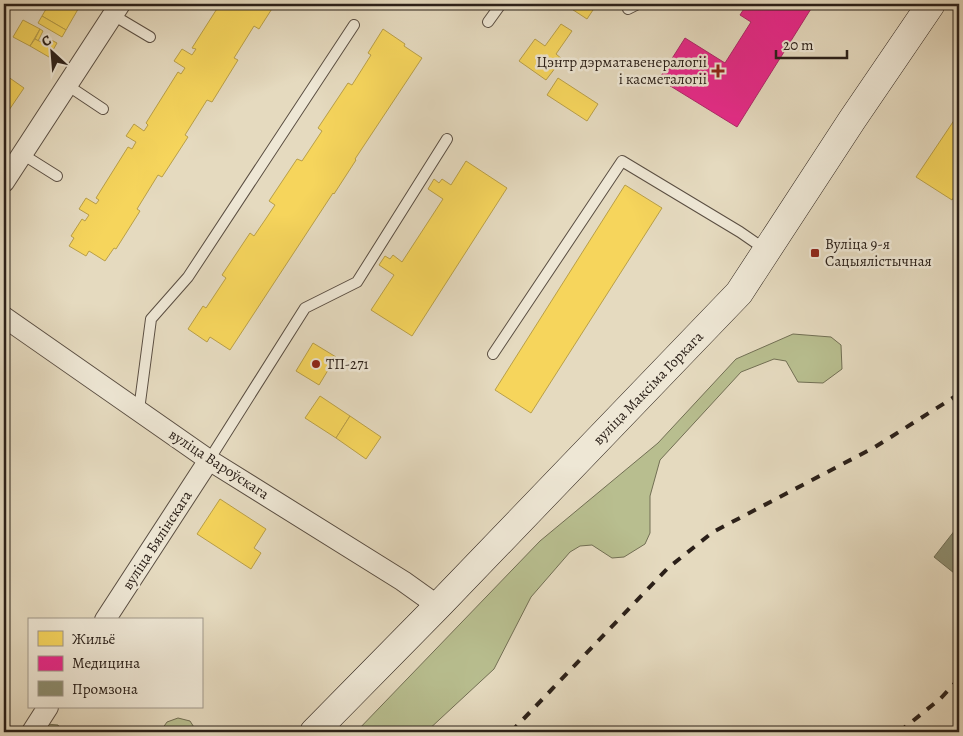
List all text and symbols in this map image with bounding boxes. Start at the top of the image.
north arrow [28,28,78,78]
scale bar [776,28,847,60]
text: С [38,30,55,51]
text: 20 m [783,35,814,55]
place label: Цэнтр дэрматавенералогіі і касметалогіі [536,52,707,89]
marker: Цэнтр дэрматавенералогіі і касметалогіі [711,64,725,78]
place label: Вуліца 9-я Сацыялістычная [825,234,932,271]
marker: Вуліца 9-я Сацыялістычная [809,247,821,259]
street label: вуліца Максіма Горкага [588,327,708,449]
place label: ТП-271 [326,354,369,374]
marker: ТП-271 [310,358,322,370]
street label: вуліца Вароўскага [165,424,273,504]
street label: вуліца Бялінскага [117,486,197,593]
legend [28,618,202,708]
text: Жильё [72,629,115,649]
text: Медицина [72,653,140,673]
text: Промзона [72,679,138,699]

